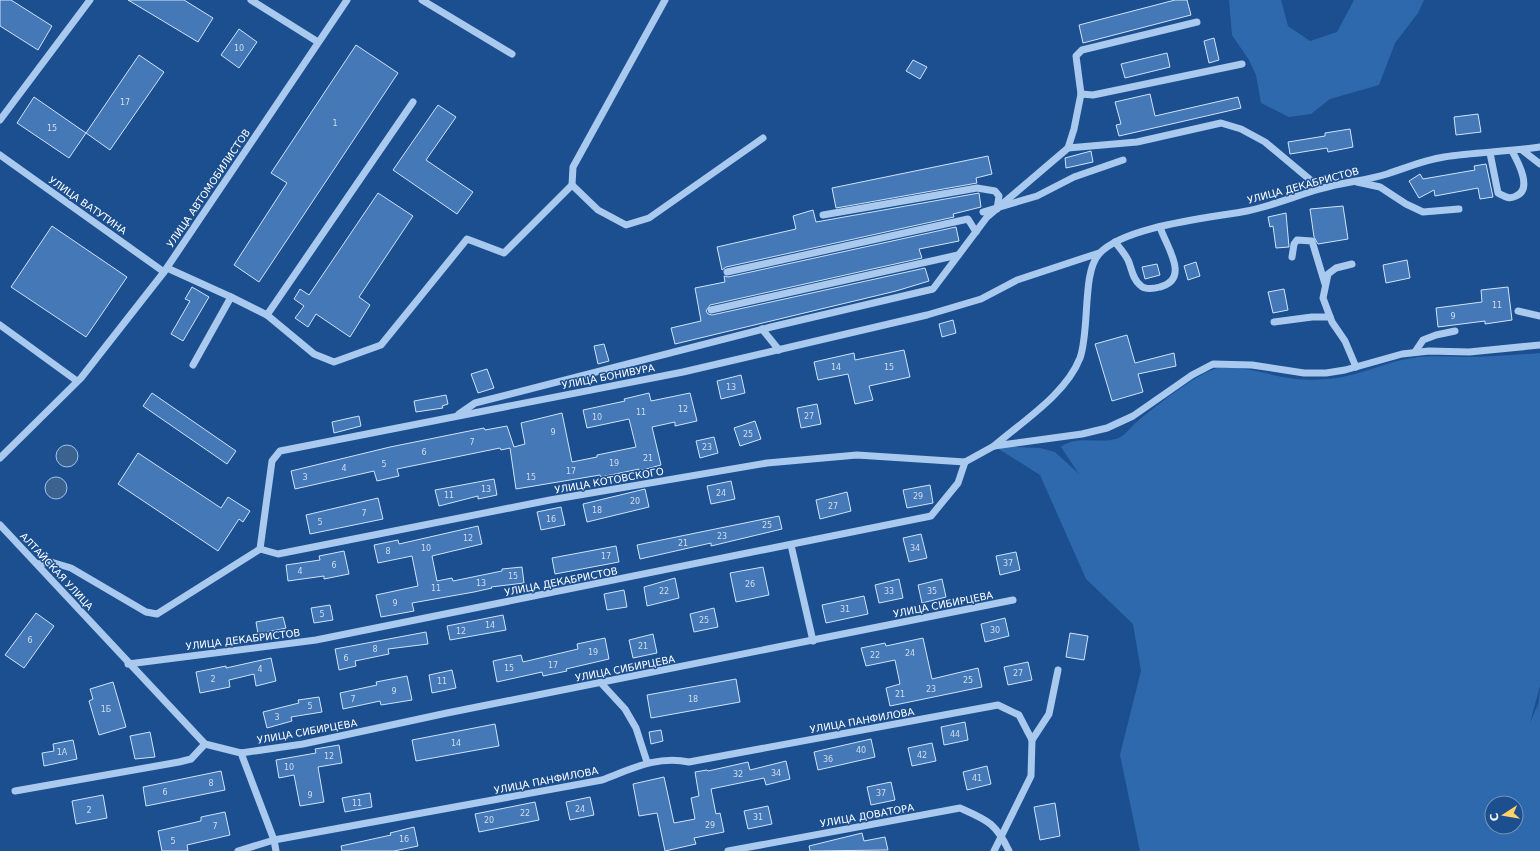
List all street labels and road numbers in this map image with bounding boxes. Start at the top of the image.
street label: УЛИЦА АВТОМОБИЛИСТОВ [165,127,252,249]
street label: УЛИЦА ДЕКАБРИСТОВ [1246,165,1360,206]
street label: УЛИЦА ВАТУТИНА [47,174,129,237]
street label: УЛИЦА БОНИВУРА [561,362,656,391]
street label: УЛИЦА КОТОВСКОГО [554,465,665,496]
street label: АЛТАЙСКАЯ УЛИЦА [18,530,96,612]
street label: УЛИЦА ДЕКАБРИСТОВ [504,565,619,598]
street label: УЛИЦА СИБИРЦЕВА [892,589,994,620]
street label: УЛИЦА ДЕКАБРИСТОВ [185,627,301,652]
street label: УЛИЦА СИБИРЦЕВА [574,653,676,684]
street label: УЛИЦА ПАНФИЛОВА [809,706,915,735]
street label: УЛИЦА СИБИРЦЕВА [256,717,358,746]
street label: УЛИЦА ПАНФИЛОВА [493,765,599,796]
street label: УЛИЦА ДОВАТОРА [819,802,915,829]

